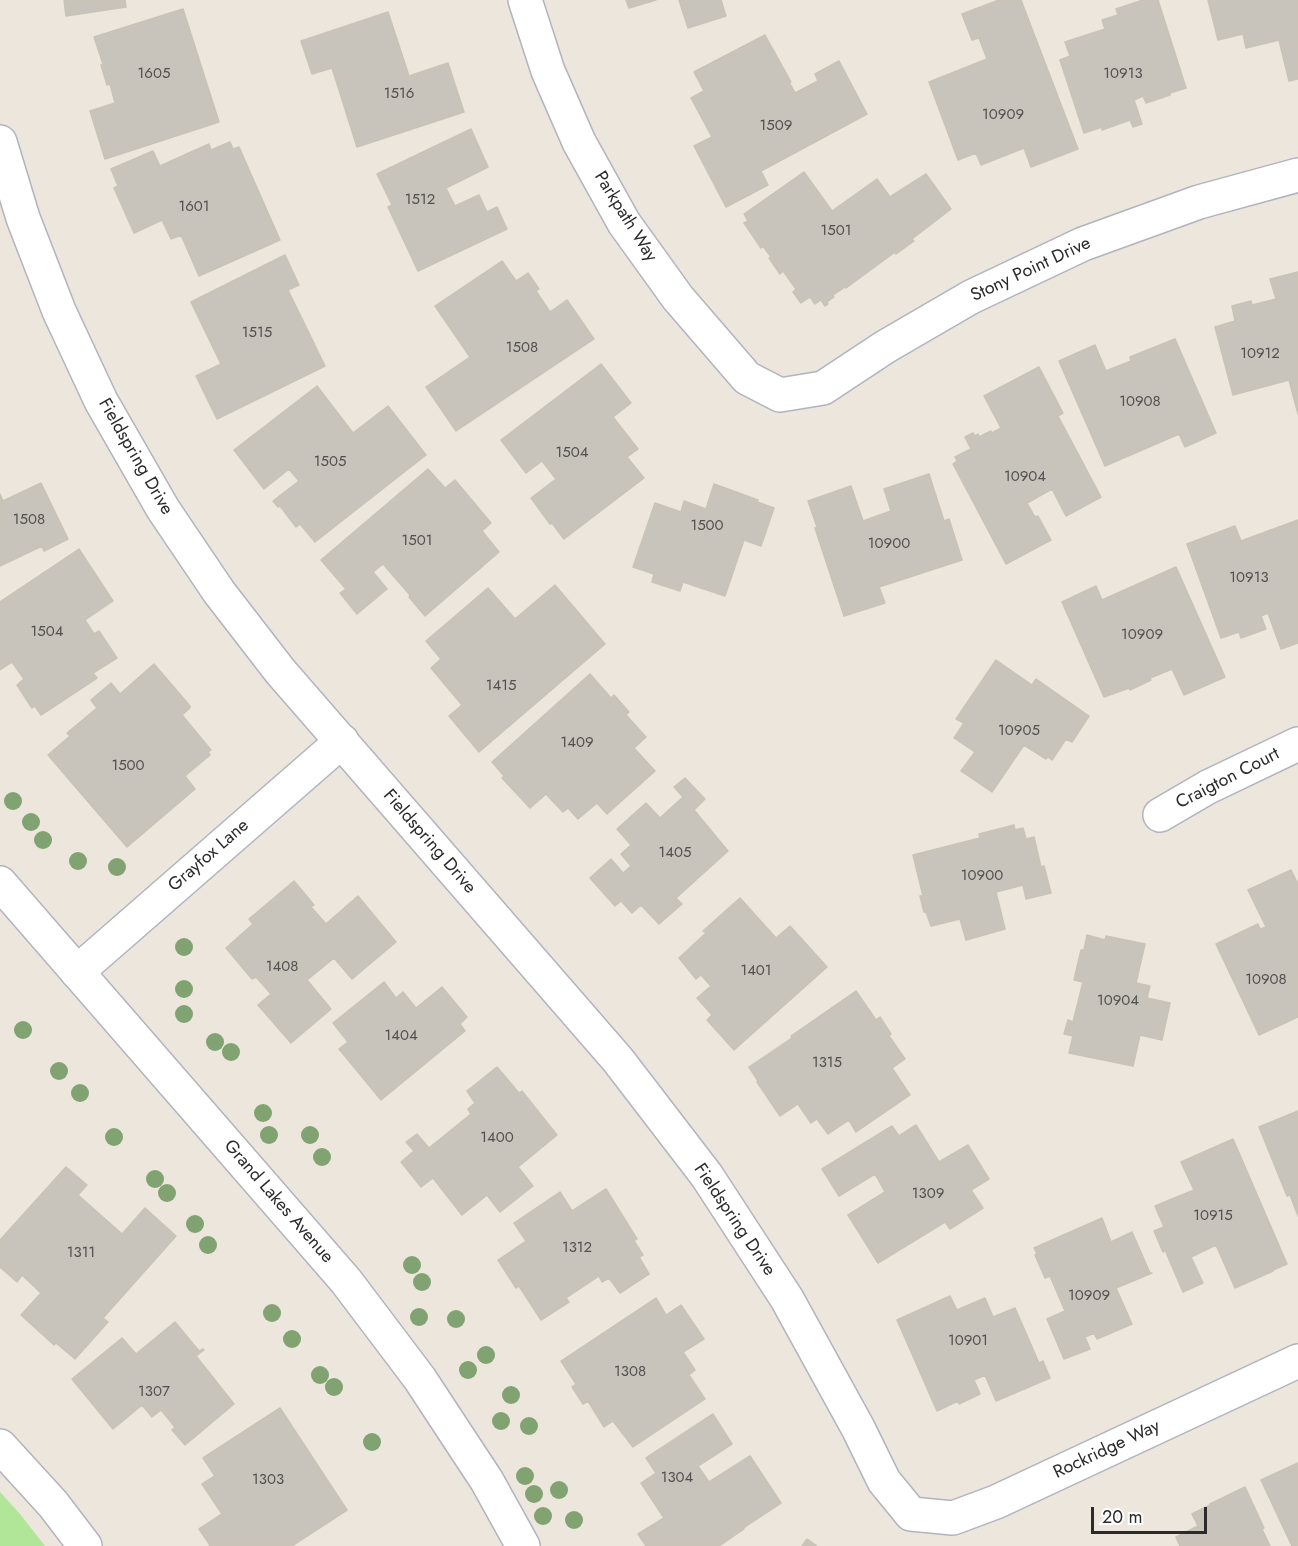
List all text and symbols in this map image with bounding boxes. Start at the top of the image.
house number: 1605 [138,65,170,83]
house number: 10913 [1103,65,1143,83]
house number: 1516 [384,85,414,103]
house number: 10909 [982,106,1024,124]
house number: 1509 [760,117,792,135]
street label: Parkpath Way [589,168,661,266]
house number: 1512 [405,191,435,209]
house number: 1601 [178,198,210,216]
house number: 1501 [821,222,851,240]
street label: Stony Point Drive [968,233,1094,307]
house number: 1515 [242,324,272,342]
house number: 1508 [506,339,538,357]
house number: 10912 [1240,345,1280,363]
house number: 10908 [1119,393,1161,411]
street label: Fieldspring Drive [93,395,177,519]
house number: 1504 [556,444,588,462]
house number: 1505 [314,453,346,471]
house number: 10904 [1004,468,1046,486]
house number: 1508 [13,511,45,529]
house number: 1500 [690,517,724,535]
house number: 1501 [402,532,432,550]
house number: 10900 [868,535,910,553]
house number: 10913 [1229,569,1269,587]
house number: 1504 [31,623,63,641]
house number: 10909 [1121,626,1163,644]
house number: 1415 [486,677,516,695]
house number: 10905 [998,722,1040,740]
house number: 1409 [560,734,594,752]
street label: Craigton Court [1173,744,1283,814]
house number: 1500 [111,757,145,775]
street label: Fieldspring Drive [378,786,480,898]
street label: Grayfox Lane [164,815,254,897]
house number: 1405 [659,844,691,862]
house number: 10900 [961,867,1003,885]
house number: 1408 [266,958,298,976]
house number: 1401 [740,962,772,980]
house number: 10908 [1245,971,1287,989]
house number: 10904 [1097,992,1139,1010]
house number: 1404 [384,1027,418,1045]
house number: 1315 [812,1054,842,1072]
house number: 1400 [480,1129,514,1147]
street label: Grand Lakes Avenue [219,1136,337,1268]
street label: Fieldspring Drive [688,1160,780,1280]
house number: 1309 [912,1185,944,1203]
house number: 10915 [1193,1207,1233,1225]
house number: 1312 [562,1239,592,1257]
house number: 1311 [67,1244,95,1262]
house number: 10909 [1068,1287,1110,1305]
house number: 10901 [948,1332,988,1350]
house number: 1308 [614,1363,646,1381]
house number: 1307 [138,1383,170,1401]
street label: Rockridge Way [1050,1416,1164,1484]
house number: 1304 [661,1469,693,1487]
house number: 1303 [252,1471,284,1489]
scale bar [1094,1495,1210,1533]
text: 20 m [1102,1504,1142,1530]

